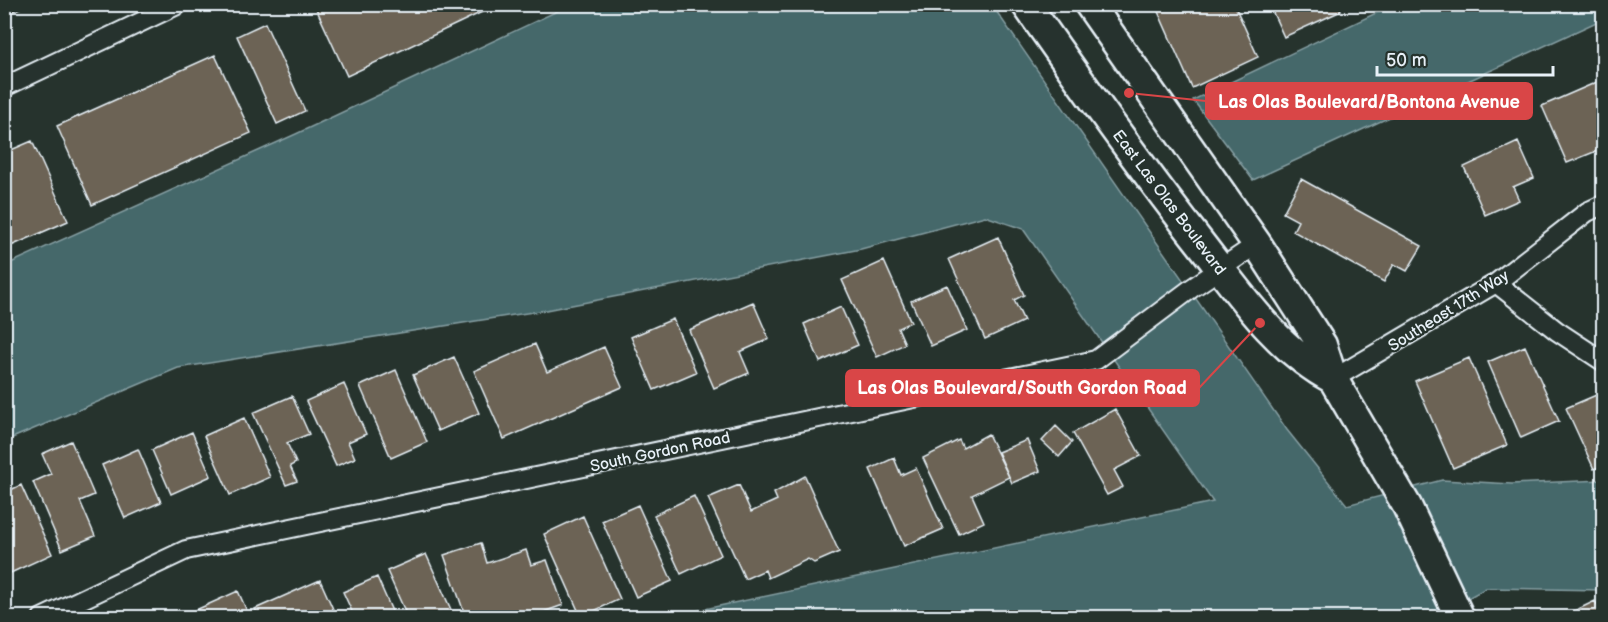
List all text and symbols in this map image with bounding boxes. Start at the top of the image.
scale bar [1377,39,1552,77]
text: 50 m [1386,50,1427,71]
callout: Las Olas Boulevard/Bontona Avenue [1206,83,1532,119]
text: Las Olas Boulevard/Bontona Avenue [1218,92,1520,113]
street label: East Las Olas Boulevard [1108,127,1230,279]
street label: Southeast 17th Way [1385,266,1513,356]
callout: Las Olas Boulevard/South Gordon Road [846,370,1199,406]
text: Las Olas Boulevard/South Gordon Road [857,378,1187,399]
street label: South Gordon Road [589,428,732,477]

